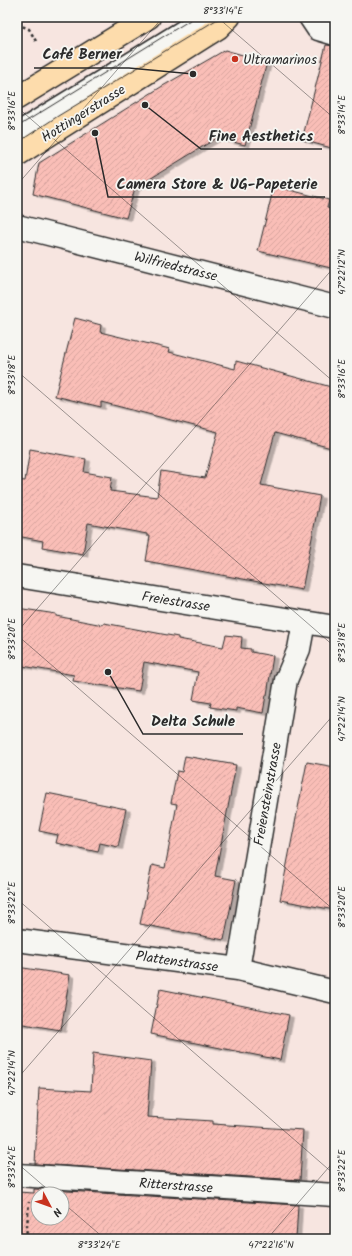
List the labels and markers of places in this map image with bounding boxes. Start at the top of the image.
callout: Café Berner [34,41,129,68]
place label: Ultramarinos [243,49,317,71]
marker: Ultramarinos [230,54,240,64]
callout: Fine Aesthetics [201,122,322,149]
callout: Camera Store & UG-Papeterie [108,170,325,197]
callout: Delta Schule [143,707,243,734]

